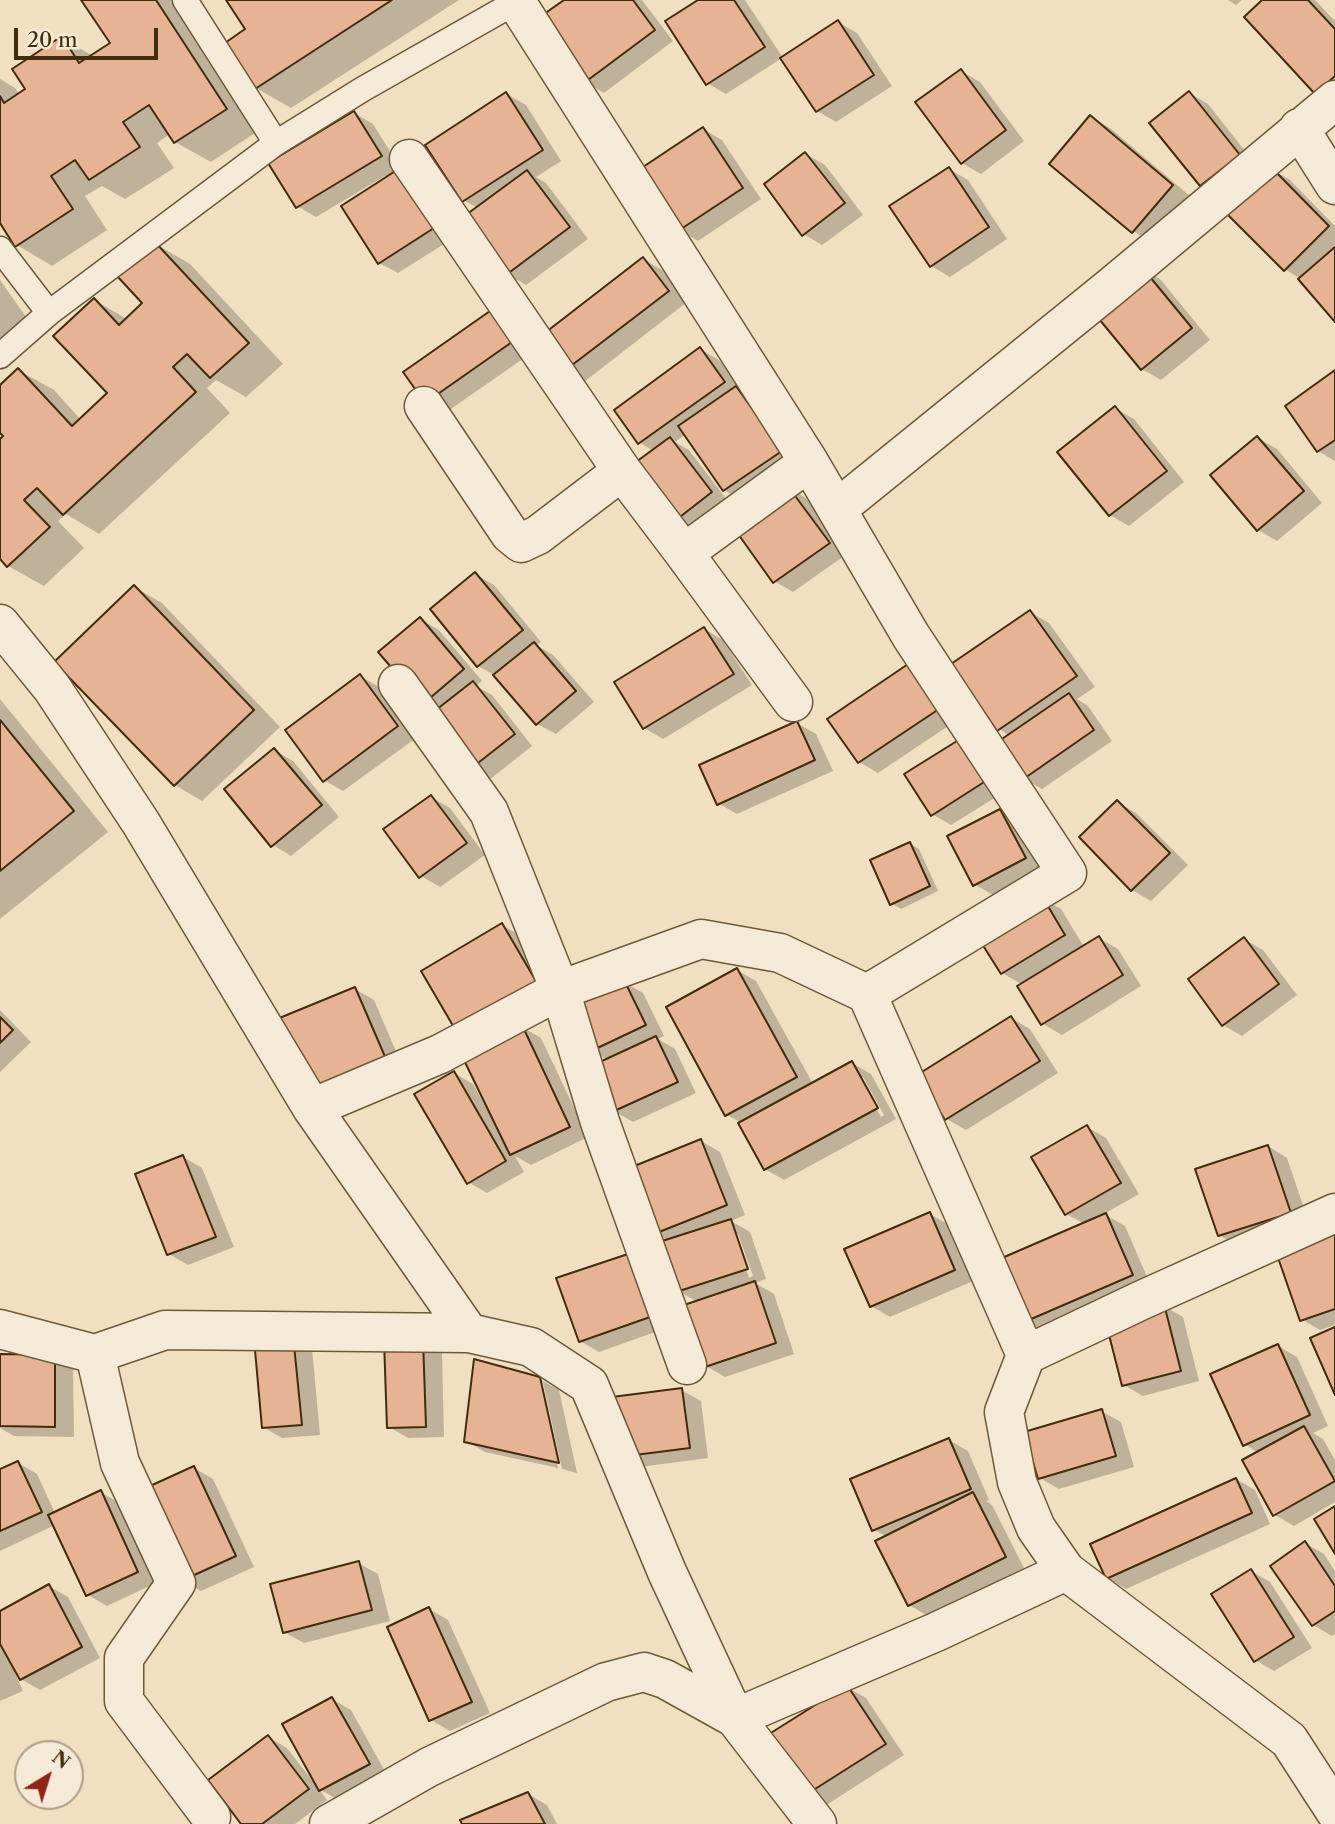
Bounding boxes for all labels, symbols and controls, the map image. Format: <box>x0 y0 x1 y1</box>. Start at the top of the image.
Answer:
scale bar <box>18 14 161 58</box>
text: 20 m <box>27 27 78 52</box>
north arrow <box>14 1740 84 1810</box>
text: N <box>47 1745 75 1774</box>

